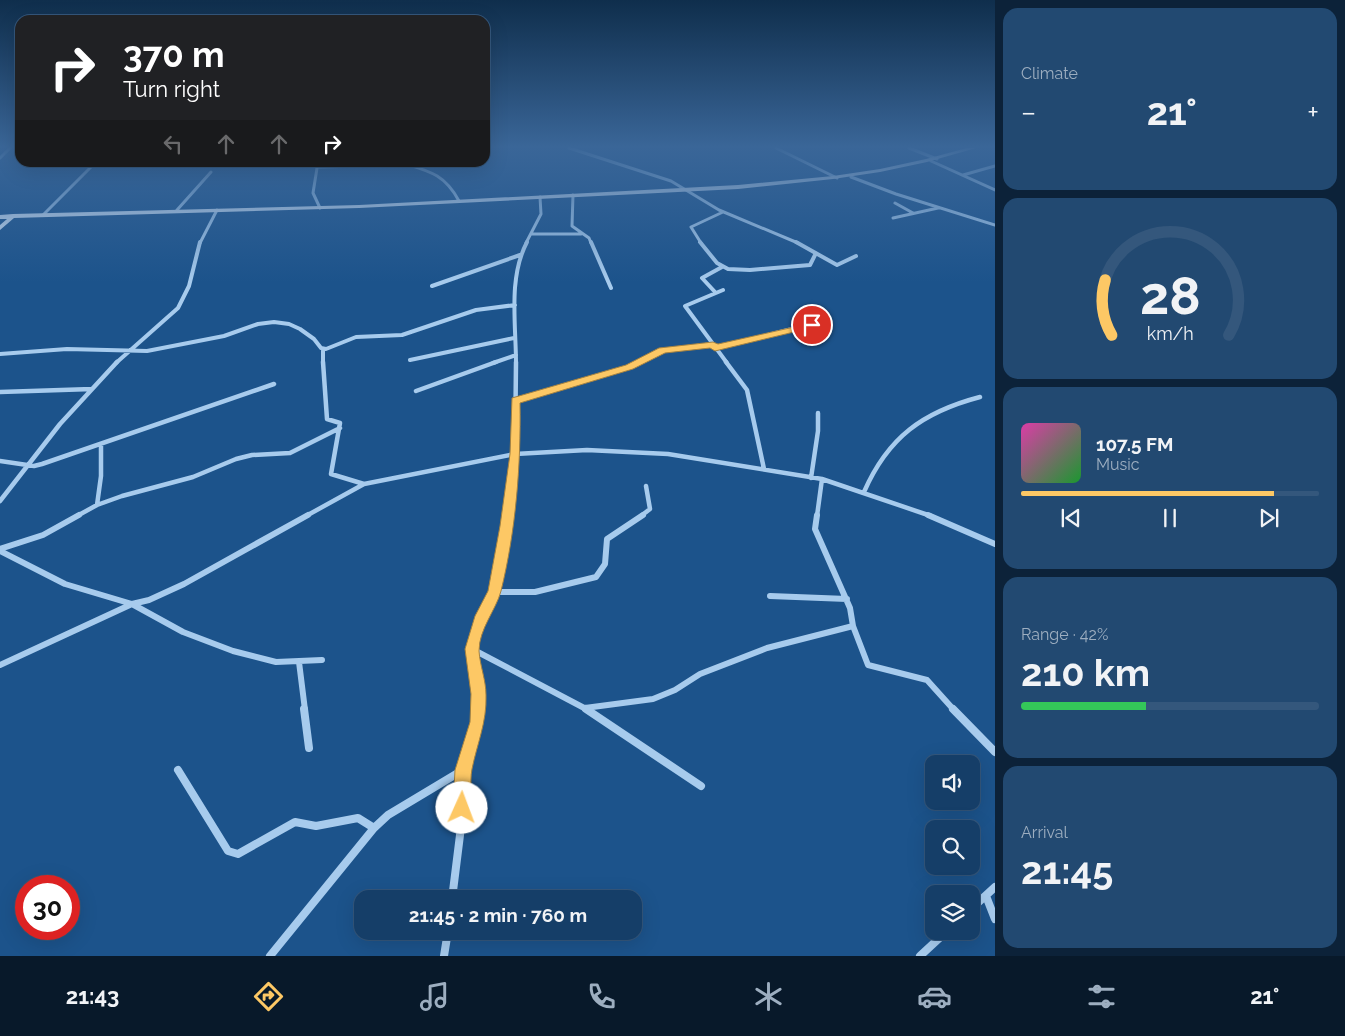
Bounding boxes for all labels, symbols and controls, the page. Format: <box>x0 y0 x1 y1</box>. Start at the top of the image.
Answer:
text: 370 m <box>123 34 225 75</box>
icon: right <box>40 35 105 100</box>
text: Climate <box>1021 64 1078 83</box>
text: Turn right <box>123 76 220 102</box>
text: 21° <box>1147 89 1197 134</box>
text: − <box>1021 96 1036 129</box>
text: + <box>1307 96 1319 129</box>
icon: left <box>159 130 187 158</box>
icon: ahead <box>212 130 240 158</box>
icon: ahead <box>265 130 293 158</box>
icon: right <box>318 130 346 158</box>
text: 28 <box>1140 265 1200 326</box>
pin <box>791 304 833 346</box>
icon: arrive <box>798 311 826 339</box>
text: km/h <box>1146 323 1194 344</box>
text: 107.5 FM <box>1096 433 1173 455</box>
text: Music <box>1096 455 1140 474</box>
icon: previous <box>1057 504 1085 532</box>
icon: pause <box>1156 504 1184 532</box>
icon: next <box>1255 504 1283 532</box>
text: Range · 42% <box>1021 625 1108 644</box>
text: 210 km <box>1021 650 1150 695</box>
map controls <box>925 755 980 940</box>
button: sound <box>925 755 980 810</box>
position arrow <box>435 781 487 833</box>
button: search <box>925 820 980 875</box>
text: Arrival <box>1021 823 1068 842</box>
text: 21:45 <box>1021 848 1113 893</box>
speed limit sign: 30 <box>15 875 80 940</box>
button: layers <box>925 885 980 940</box>
text: 21:45 · 2 min · 760 m <box>409 904 587 926</box>
icon: directions <box>251 979 286 1014</box>
icon: music <box>417 979 452 1014</box>
icon: phone <box>584 979 619 1014</box>
icon: climate <box>751 979 786 1014</box>
icon: car <box>917 979 952 1014</box>
icon: filters <box>1084 979 1119 1014</box>
text: 21:43 <box>66 983 119 1009</box>
text: 21° <box>1250 983 1279 1009</box>

